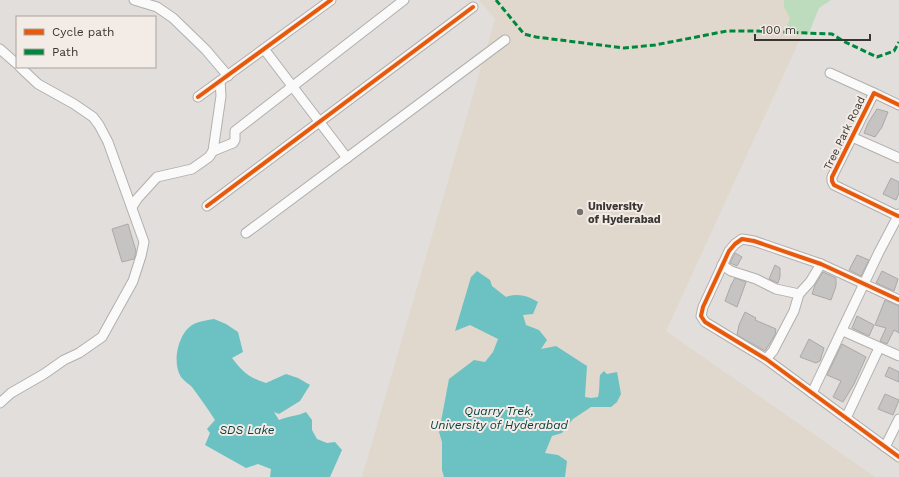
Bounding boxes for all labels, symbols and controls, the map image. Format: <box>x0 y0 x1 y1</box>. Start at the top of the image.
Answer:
legend <box>16 16 156 68</box>
scale bar <box>755 16 870 42</box>
text: 100 m <box>761 23 796 37</box>
text: Cycle path <box>52 25 114 39</box>
text: Path <box>52 45 78 59</box>
street label: Tree Park Road <box>821 94 868 172</box>
place label: University of Hyderabad <box>588 200 661 226</box>
marker: University of Hyderabad <box>575 207 585 217</box>
water label: Quarry Trek, University of Hyderabad <box>430 404 569 432</box>
water label: SDS Lake <box>219 423 275 437</box>

